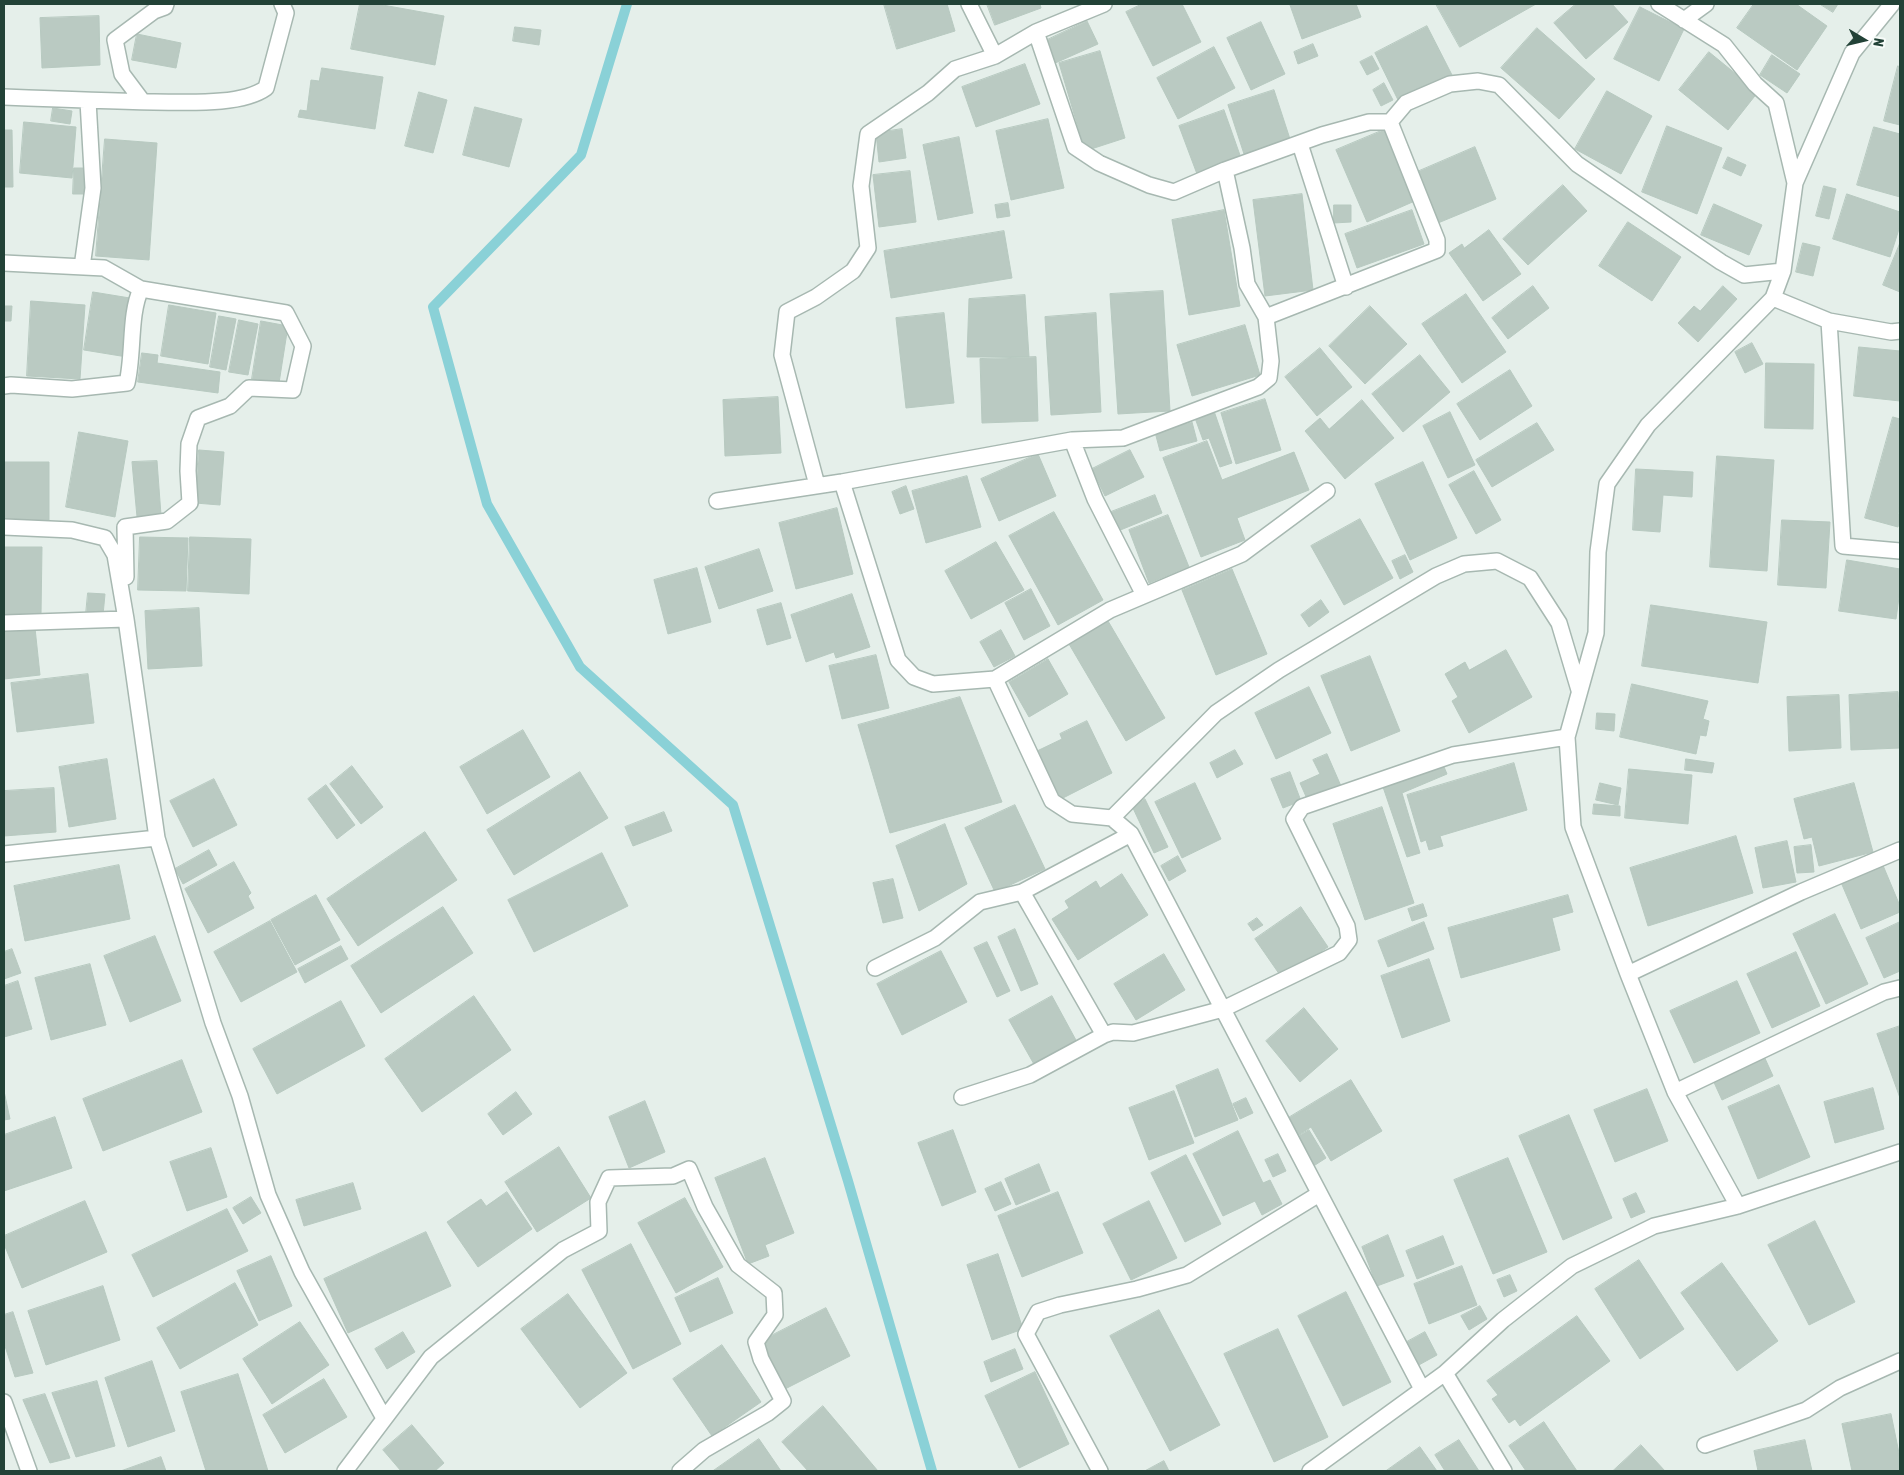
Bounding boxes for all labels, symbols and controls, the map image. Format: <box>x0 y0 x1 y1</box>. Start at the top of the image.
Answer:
north arrow <box>1839 15 1889 65</box>
text: N <box>1870 37 1887 48</box>

